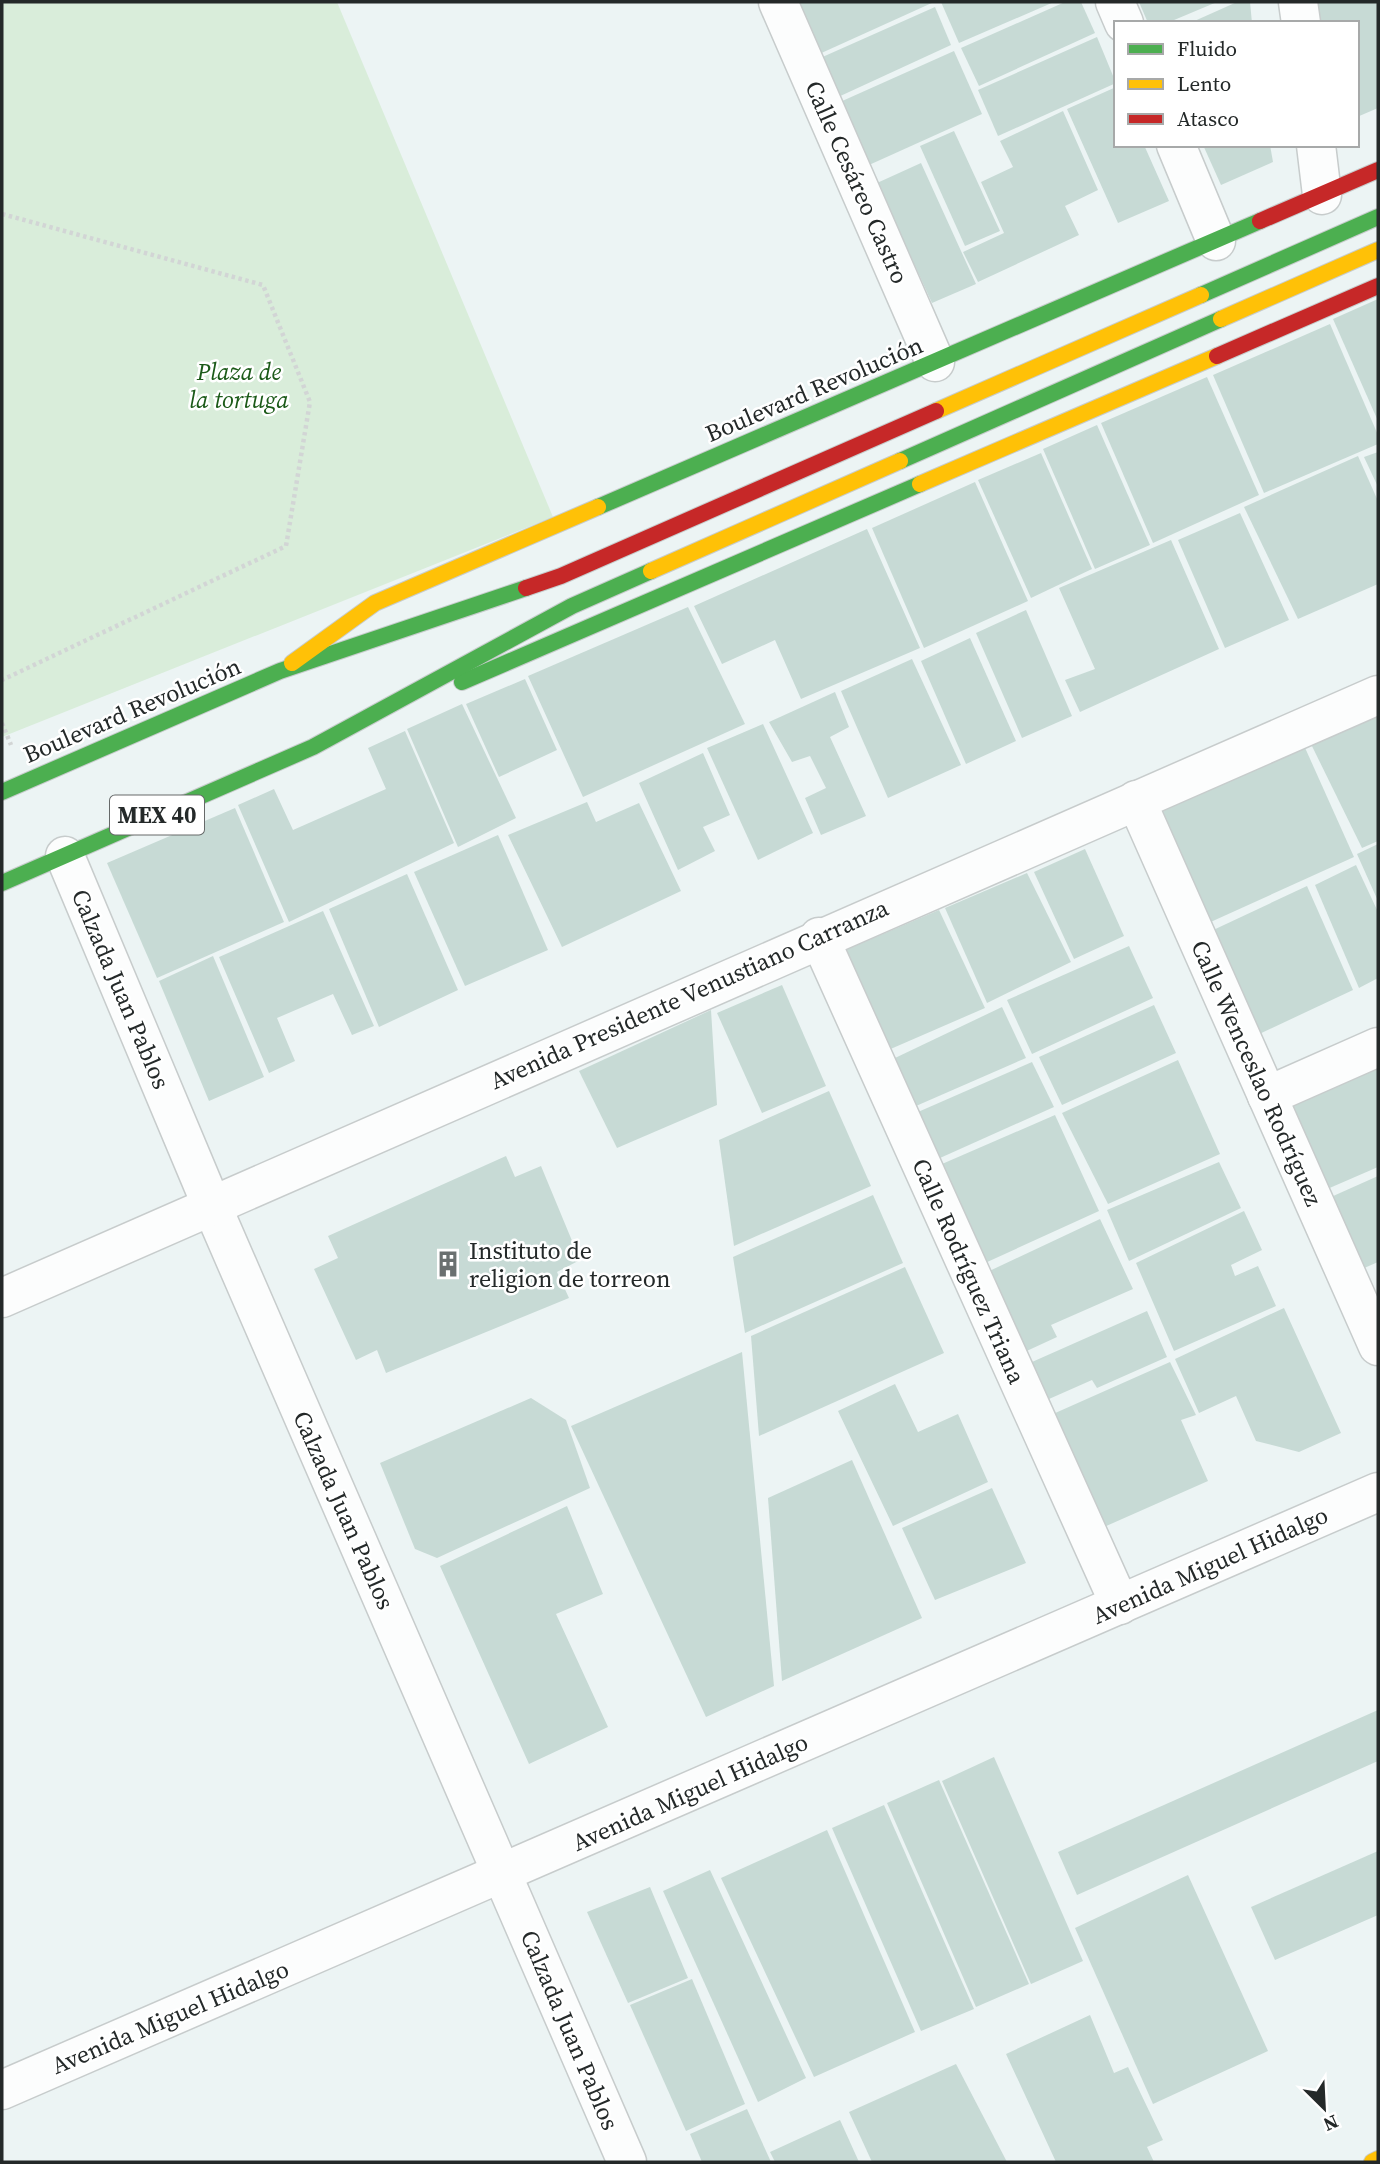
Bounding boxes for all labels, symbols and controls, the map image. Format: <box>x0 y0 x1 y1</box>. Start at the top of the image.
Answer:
legend <box>1114 21 1359 147</box>
text: Fluido <box>1177 34 1237 63</box>
text: Lento <box>1177 69 1231 98</box>
street label: Calle Cesáreo Castro <box>797 75 917 289</box>
text: Atasco <box>1177 104 1239 133</box>
street label: Boulevard Revolución <box>700 328 928 450</box>
park label: Plaza de la tortuga <box>189 355 289 416</box>
street label: Boulevard Revolución <box>18 649 246 771</box>
road number: MEX 40 <box>110 796 204 834</box>
street label: Calzada Juan Pablos <box>64 884 178 1094</box>
street label: Avenida Presidente Venustiano Carranza <box>484 891 894 1097</box>
street label: Calle Wenceslao Rodríguez <box>1183 935 1331 1211</box>
street label: Calle Rodríguez Triana <box>904 1153 1034 1390</box>
place label: Instituto de religion de torreon <box>469 1234 671 1295</box>
building icon: Instituto de religion de torreon <box>433 1249 463 1279</box>
street label: Calzada Juan Pablos <box>285 1406 403 1614</box>
street label: Avenida Miguel Hidalgo <box>1087 1498 1333 1632</box>
street label: Avenida Miguel Hidalgo <box>567 1725 813 1859</box>
street label: Calzada Juan Pablos <box>513 1925 627 2135</box>
street label: Avenida Miguel Hidalgo <box>46 1952 294 2082</box>
north arrow <box>1289 2073 1359 2143</box>
text: N <box>1319 2109 1343 2138</box>

